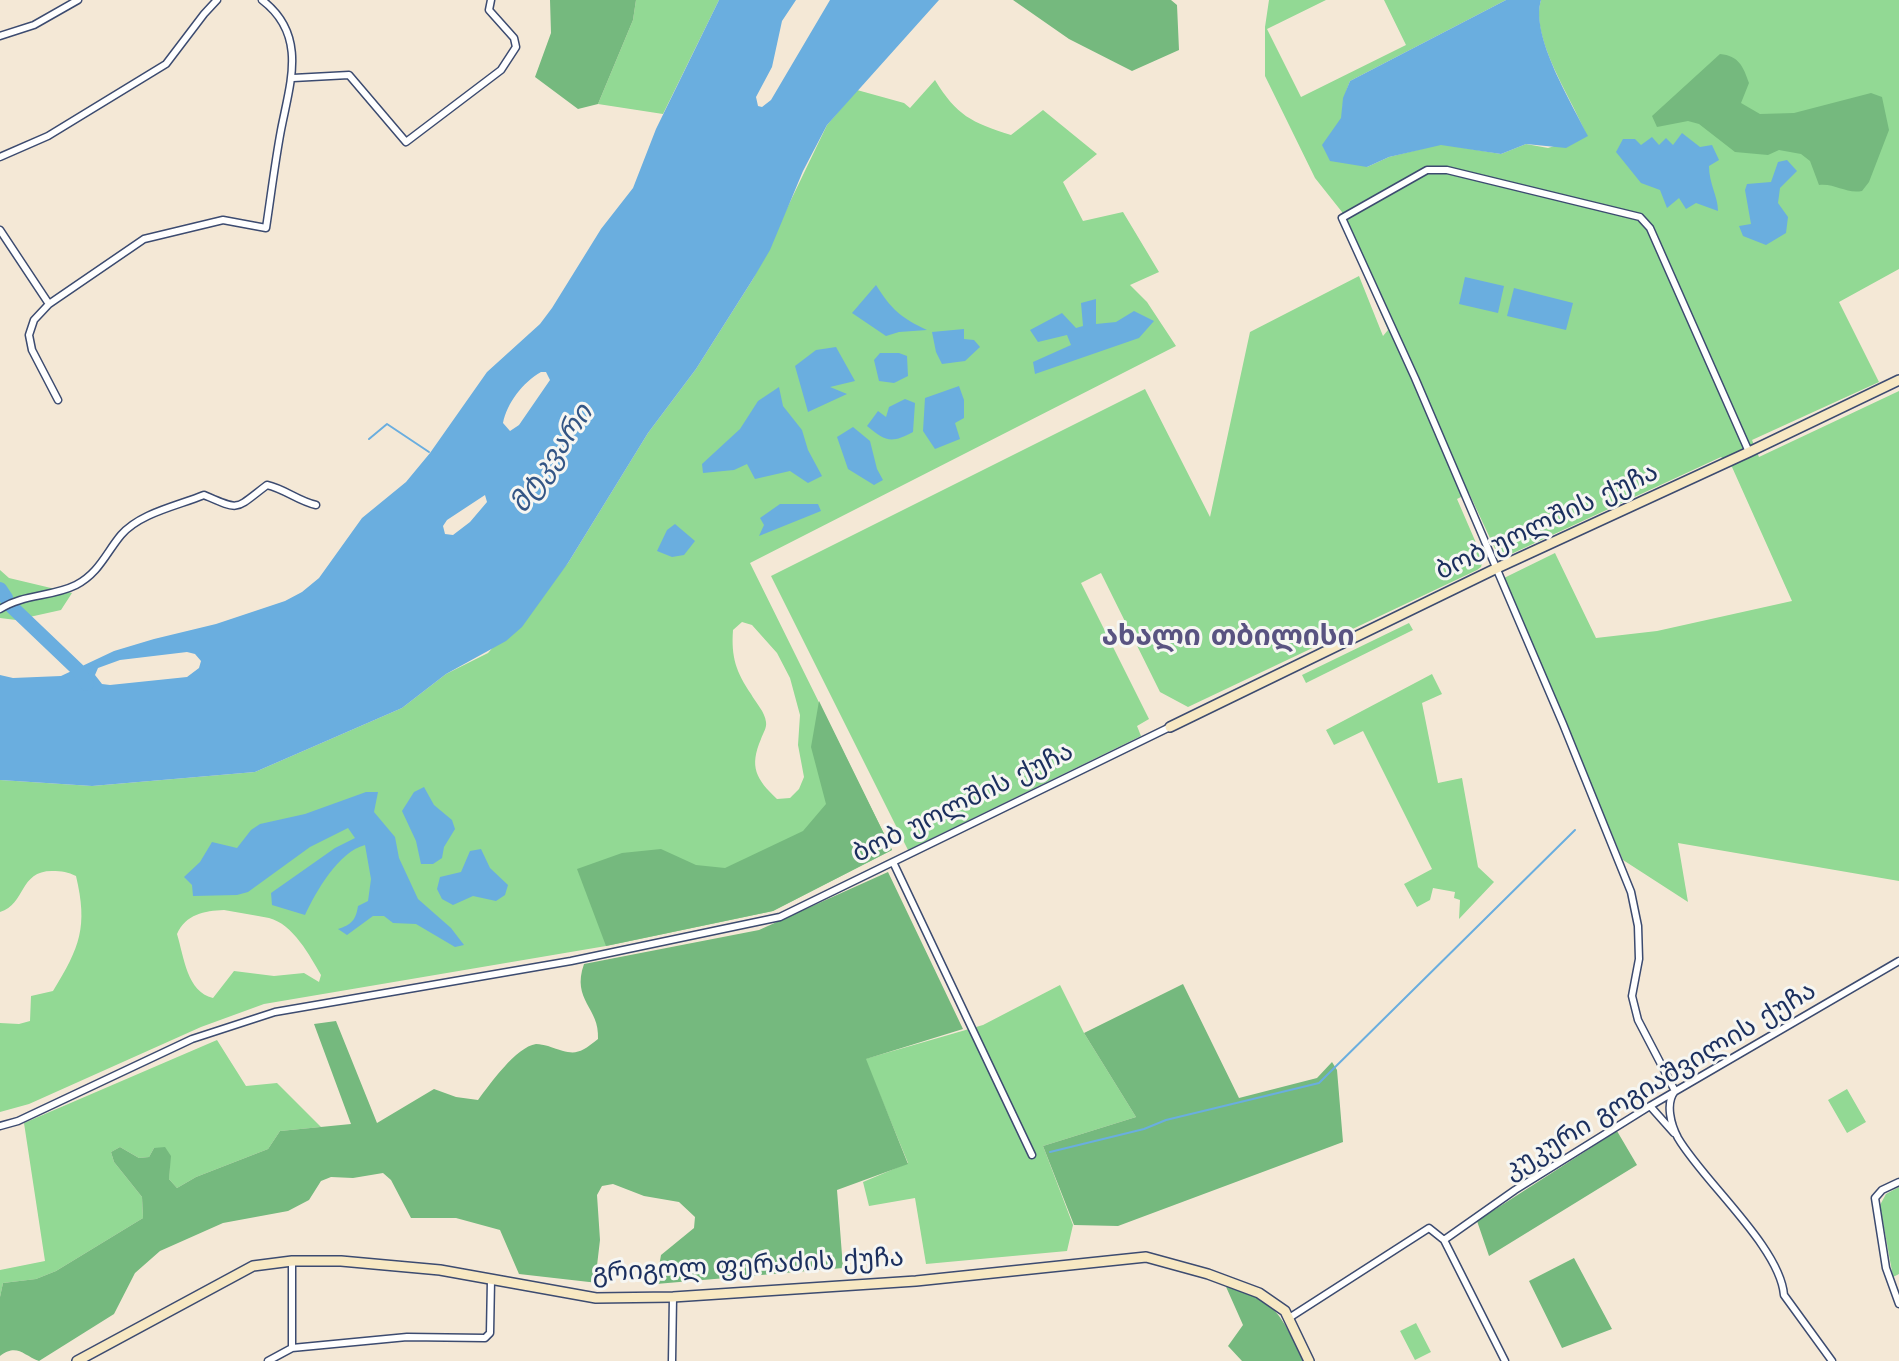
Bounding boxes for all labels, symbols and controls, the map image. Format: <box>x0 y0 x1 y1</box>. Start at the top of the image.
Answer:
water label: მტკვარი <box>504 398 600 520</box>
street label: ბობ უოლშის ქუჩა <box>1431 457 1663 587</box>
district label: ახალი თბილისი <box>1102 620 1354 654</box>
street label: ბობ უოლშის ქუჩა <box>847 736 1079 870</box>
street label: კუკური გოგიაშვილის ქუჩა <box>1498 975 1822 1187</box>
street label: გრიგოლ ფერაძის ქუჩა <box>591 1242 905 1290</box>

